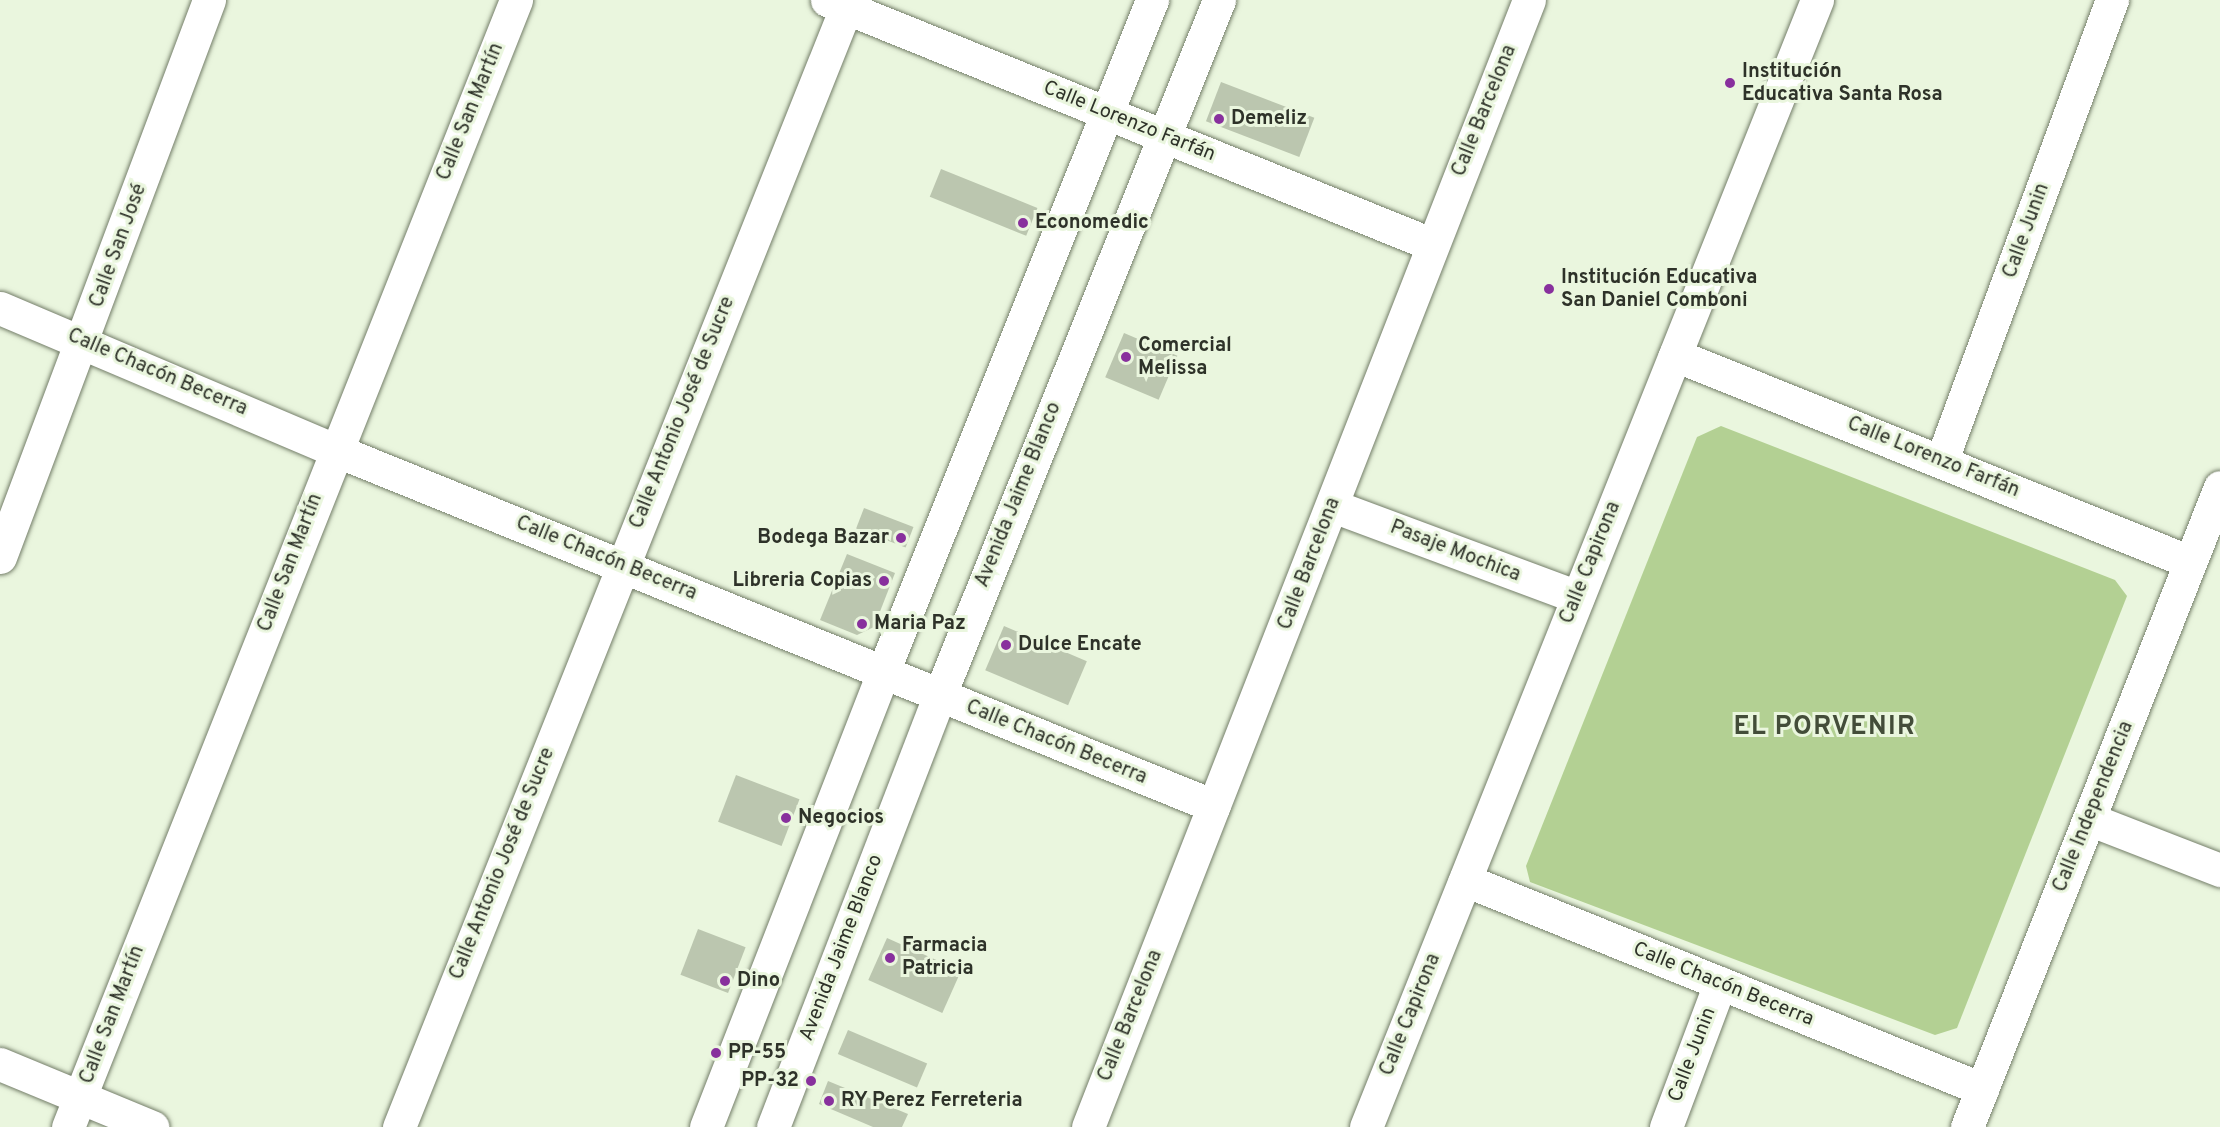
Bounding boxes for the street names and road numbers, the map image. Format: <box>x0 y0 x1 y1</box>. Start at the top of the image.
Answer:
street label: Calle San Martín <box>432 40 510 184</box>
street label: Calle Barcelona <box>1448 42 1522 180</box>
street label: Calle Lorenzo Farfán <box>1039 76 1219 168</box>
street label: Calle Junin <box>1999 180 2055 282</box>
street label: Calle San José <box>86 181 152 311</box>
street label: Calle Antonio José de Sucre <box>625 293 741 533</box>
street label: Calle Chacón Becerra <box>64 324 250 422</box>
street label: Avenida Jaime Blanco <box>971 399 1067 591</box>
street label: Calle Lorenzo Farfán <box>1843 412 2023 504</box>
street label: Calle San Martín <box>254 490 328 636</box>
street label: Calle Barcelona <box>1274 494 1346 634</box>
street label: Calle Capirona <box>1556 498 1626 628</box>
street label: Calle Chacón Becerra <box>512 512 700 606</box>
street label: Pasaje Mochica <box>1386 516 1524 588</box>
street label: Calle Chacón Becerra <box>962 696 1150 790</box>
street label: Calle Independencia <box>2049 718 2139 896</box>
street label: Calle Antonio José de Sucre <box>445 744 561 984</box>
street label: Avenida Jaime Blanco <box>795 851 889 1045</box>
street label: Calle Chacón Becerra <box>1629 938 1817 1032</box>
street label: Calle San Martín <box>76 942 150 1088</box>
street label: Calle Barcelona <box>1094 947 1168 1085</box>
street label: Calle Capirona <box>1376 950 1446 1080</box>
street label: Calle Junin <box>1664 1004 1722 1106</box>

